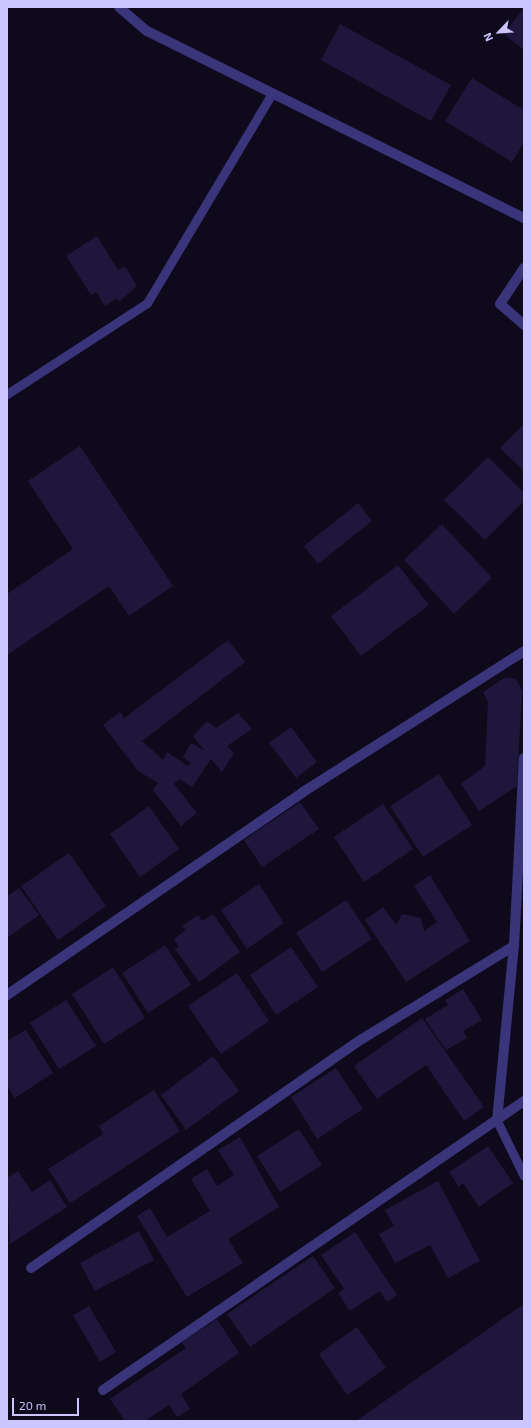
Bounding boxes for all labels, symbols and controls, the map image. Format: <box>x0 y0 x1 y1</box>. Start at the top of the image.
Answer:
north arrow <box>479 12 519 52</box>
text: N <box>480 31 495 44</box>
scale bar <box>14 1390 81 1416</box>
text: 20 m <box>19 1398 46 1412</box>

